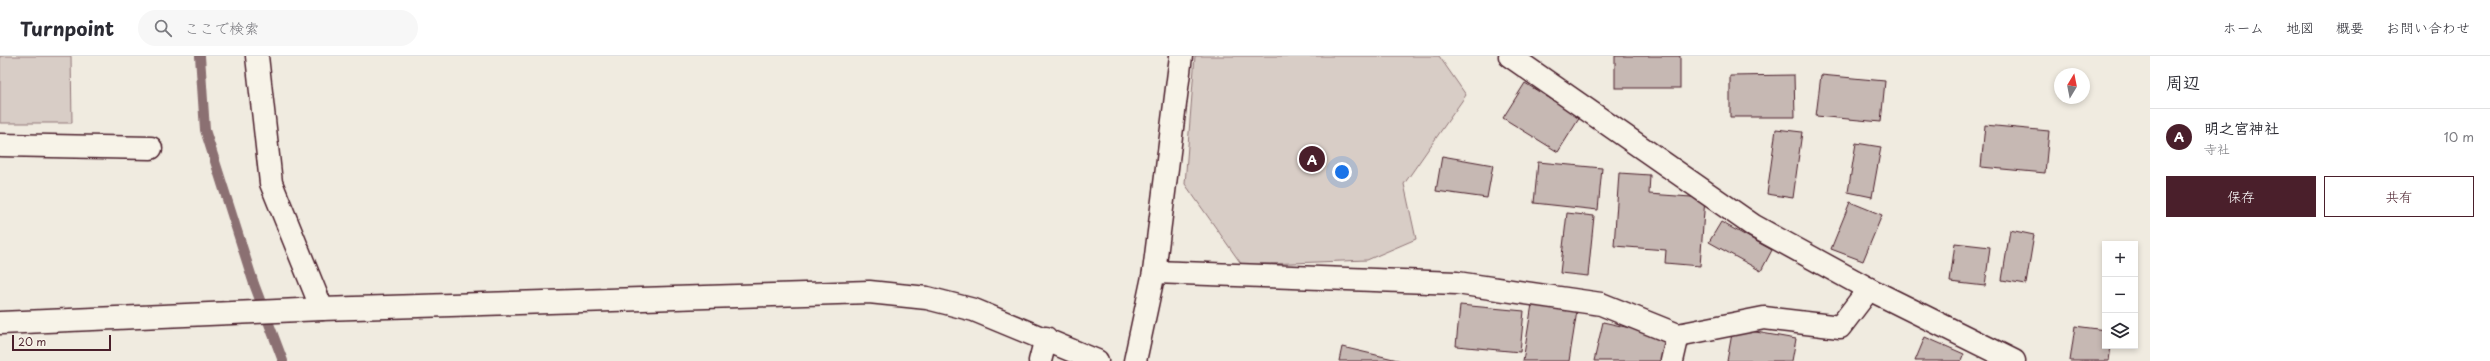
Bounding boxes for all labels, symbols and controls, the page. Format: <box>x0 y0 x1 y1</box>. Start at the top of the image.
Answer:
search box <box>138 10 418 46</box>
text: Turnpoint <box>20 14 114 42</box>
text: ここで検索 <box>184 16 259 39</box>
icon: search <box>152 17 174 39</box>
text: ホーム <box>2223 17 2264 38</box>
text: 地図 <box>2286 17 2314 38</box>
text: 概要 <box>2336 17 2364 38</box>
text: お問い合わせ <box>2386 17 2470 38</box>
north arrow <box>2054 68 2090 104</box>
text: 周辺 <box>2166 69 2200 95</box>
text: 明之宮神社 <box>2204 116 2279 139</box>
text: A <box>2174 127 2184 146</box>
text: 10 m <box>2444 127 2474 146</box>
text: 寺社 <box>2204 139 2230 158</box>
pin: A <box>1299 144 1325 174</box>
your location <box>1332 162 1352 182</box>
button: 保存 <box>2166 176 2316 217</box>
button: 共有 <box>2324 176 2474 217</box>
map controls <box>2102 241 2138 349</box>
button: + <box>2102 241 2138 277</box>
button: − <box>2102 277 2138 313</box>
button: layers <box>2102 313 2138 349</box>
scale bar <box>12 333 111 352</box>
text: 20 m <box>18 333 46 350</box>

